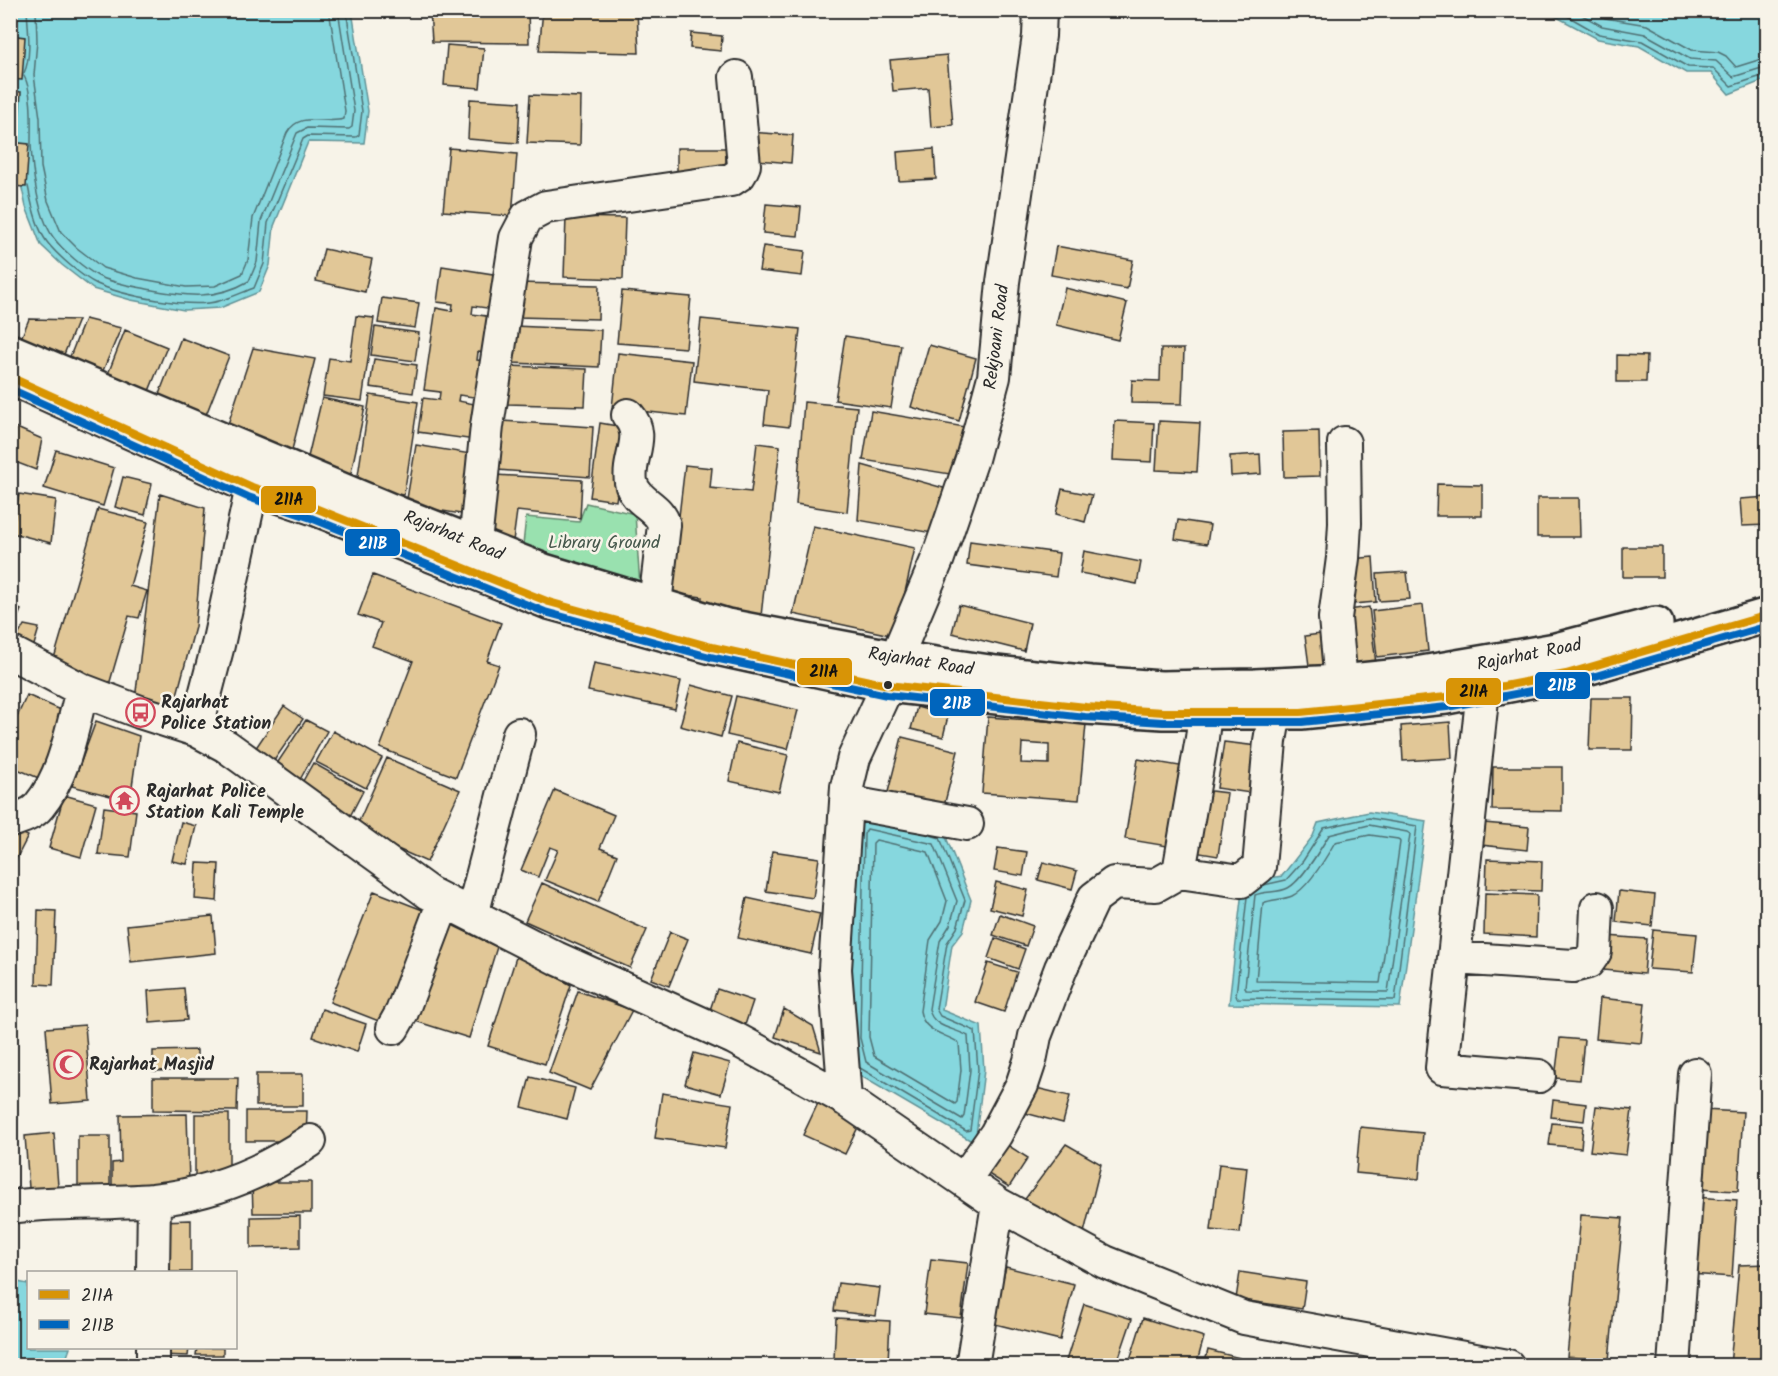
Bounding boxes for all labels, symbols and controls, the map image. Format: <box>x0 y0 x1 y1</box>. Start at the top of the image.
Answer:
street label: Rekjoani Road <box>977 282 1018 391</box>
line badge: 211A <box>260 485 317 514</box>
text: 211A <box>274 488 304 513</box>
street label: Rajarhat Road <box>399 503 509 570</box>
line badge: 211B <box>344 528 401 557</box>
park label: Library Ground <box>548 529 661 558</box>
text: 211B <box>359 532 387 557</box>
street label: Rajarhat Road <box>1474 631 1585 680</box>
street label: Rajarhat Road <box>866 640 977 685</box>
line badge: 211A <box>796 657 853 686</box>
text: 211A <box>809 660 839 685</box>
line badge: 211B <box>1534 671 1591 700</box>
text: 211B <box>1548 674 1576 699</box>
line badge: 211A <box>1445 677 1502 706</box>
unlabelled marker <box>882 679 894 691</box>
text: 211A <box>1459 680 1489 705</box>
line badge: 211B <box>929 688 986 717</box>
place label: Rajarhat Police Station <box>161 689 271 739</box>
text: 211B <box>943 692 971 717</box>
bus stop icon: Rajarhat Police Station <box>124 696 156 728</box>
place label: Rajarhat Police Station Kali Temple <box>146 778 304 828</box>
temple icon: Rajarhat Police Station Kali Temple <box>109 785 141 817</box>
mosque icon: Rajarhat Masjid <box>52 1048 84 1080</box>
place label: Rajarhat Masjid <box>89 1051 214 1080</box>
legend <box>27 1271 237 1349</box>
text: 211A <box>81 1282 114 1311</box>
text: 211B <box>81 1312 114 1341</box>

